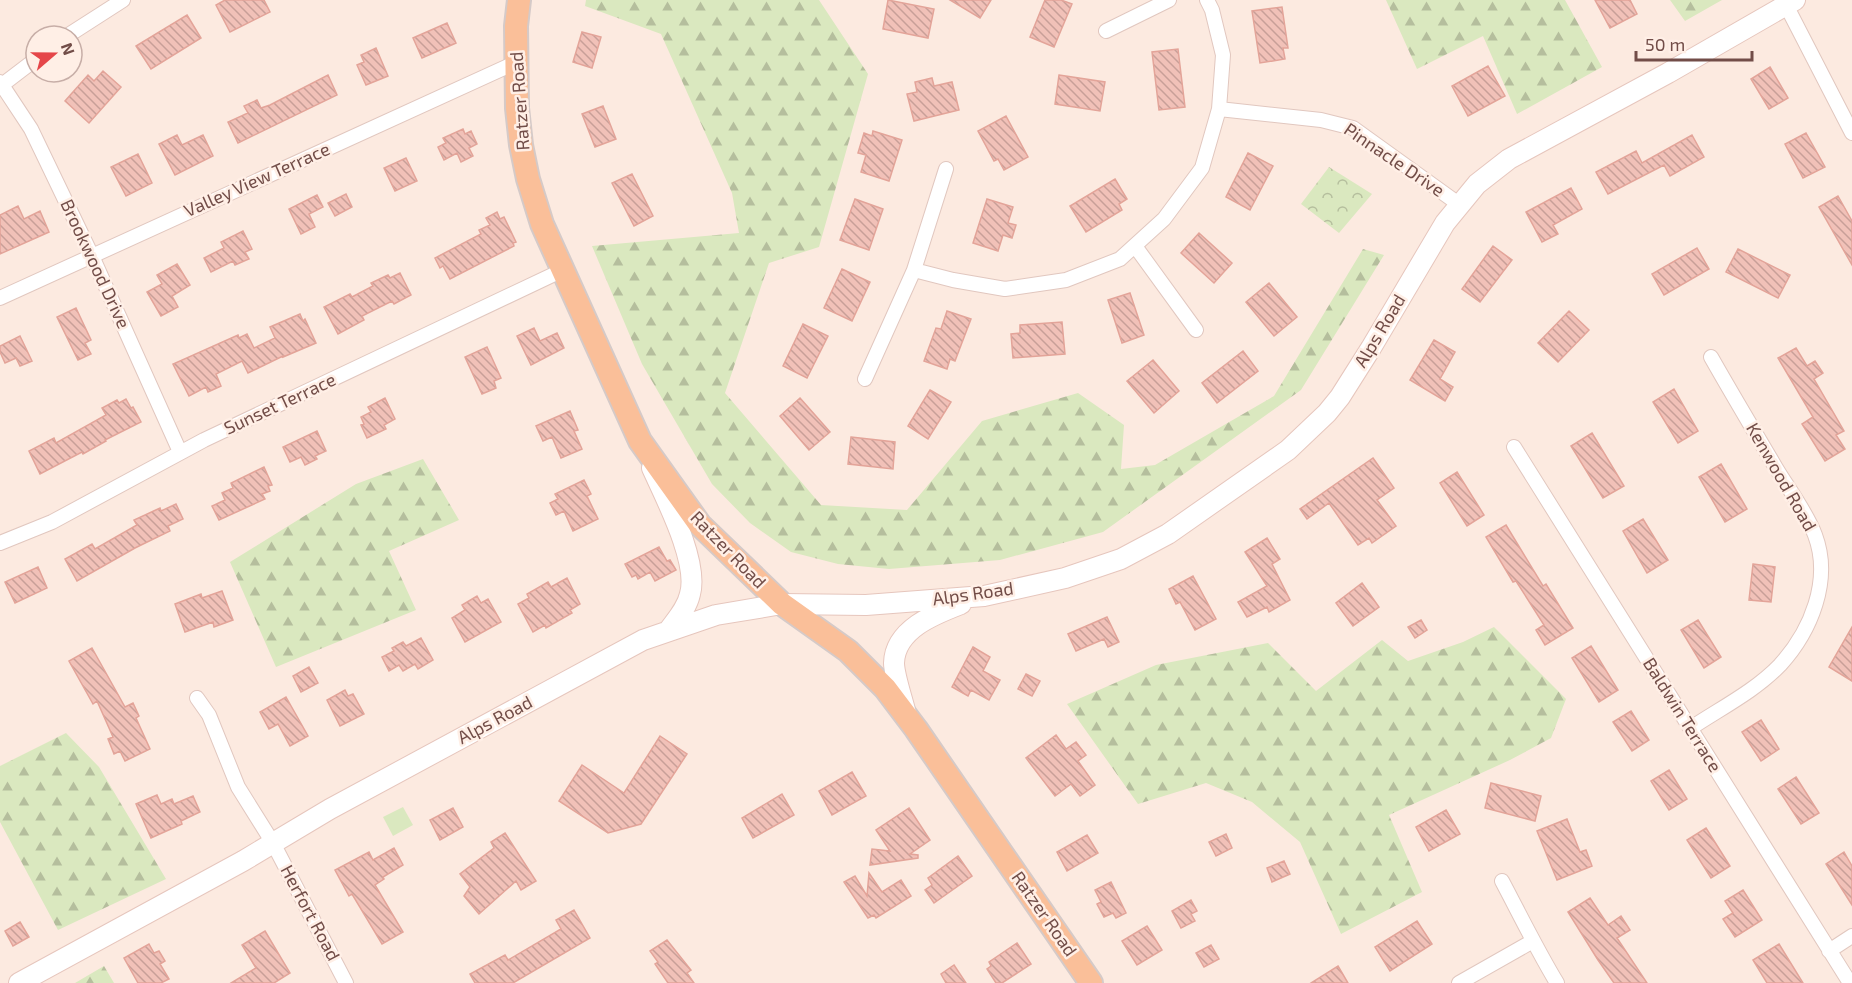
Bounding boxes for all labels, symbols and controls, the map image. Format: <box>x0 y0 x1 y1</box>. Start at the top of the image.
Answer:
north arrow <box>24 24 84 84</box>
scale bar <box>1636 24 1752 62</box>
text: 50 m <box>1645 33 1685 55</box>
text: N <box>58 40 79 57</box>
street label: Ratzer Road <box>505 51 533 151</box>
street label: Pinnacle Drive <box>1340 117 1449 201</box>
street label: Valley View Terrace <box>180 137 333 221</box>
street label: Brookwood Drive <box>56 195 135 332</box>
street label: Alps Road <box>1349 290 1410 371</box>
street label: Sunset Terrace <box>220 368 339 439</box>
street label: Kenwood Road <box>1742 418 1822 535</box>
street label: Ratzer Road <box>686 506 771 593</box>
street label: Alps Road <box>931 576 1015 610</box>
street label: Baldwin Terrace <box>1639 653 1727 776</box>
street label: Alps Road <box>453 690 536 748</box>
street label: Herfort Road <box>276 861 345 964</box>
street label: Ratzer Road <box>1007 867 1082 960</box>

